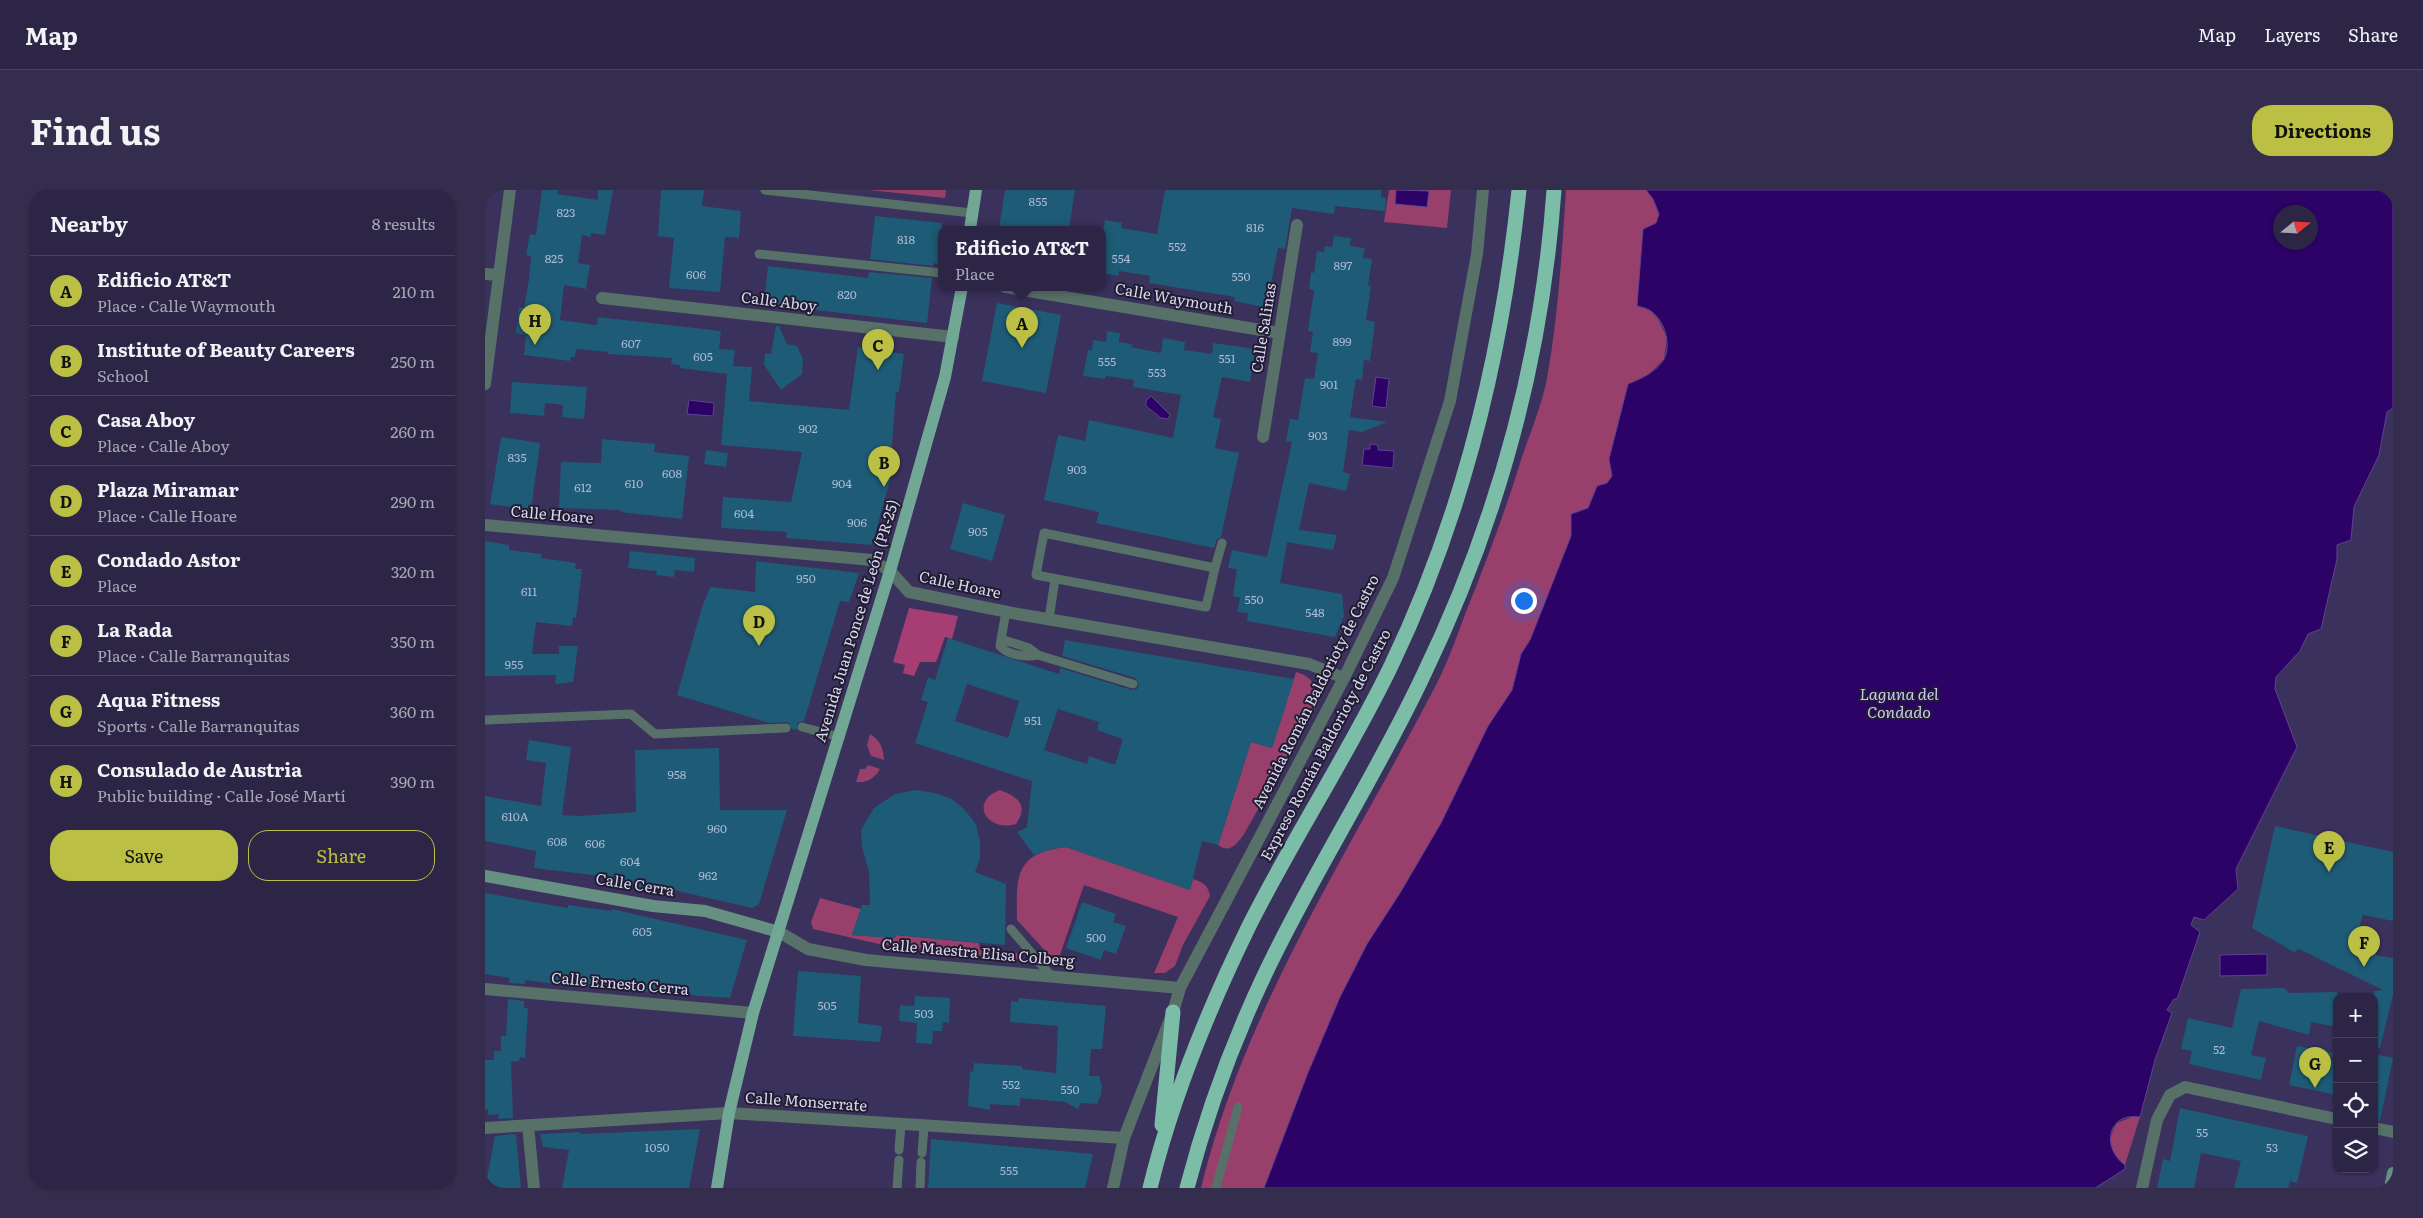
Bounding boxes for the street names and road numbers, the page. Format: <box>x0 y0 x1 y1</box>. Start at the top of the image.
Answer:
street label: Calle Waymouth <box>1113 276 1235 319</box>
street label: Calle Salinas <box>1244 281 1281 374</box>
street label: Calle Aboy <box>740 284 819 317</box>
street label: Avenida Juan Ponce de León (PR-25) <box>808 496 904 745</box>
street label: Calle Hoare <box>510 498 595 529</box>
street label: Calle Hoare <box>917 564 1004 603</box>
street label: Avenida Román Baldorioty de Castro <box>1245 570 1384 813</box>
street label: Expreso Román Baldorioty de Castro <box>1254 624 1396 864</box>
street label: Calle Cerra <box>594 866 677 901</box>
street label: Calle Maestra Elisa Colberg <box>881 932 1076 971</box>
street label: Calle Ernesto Cerra <box>550 965 691 1000</box>
street label: Calle Monserrate <box>744 1085 868 1116</box>

